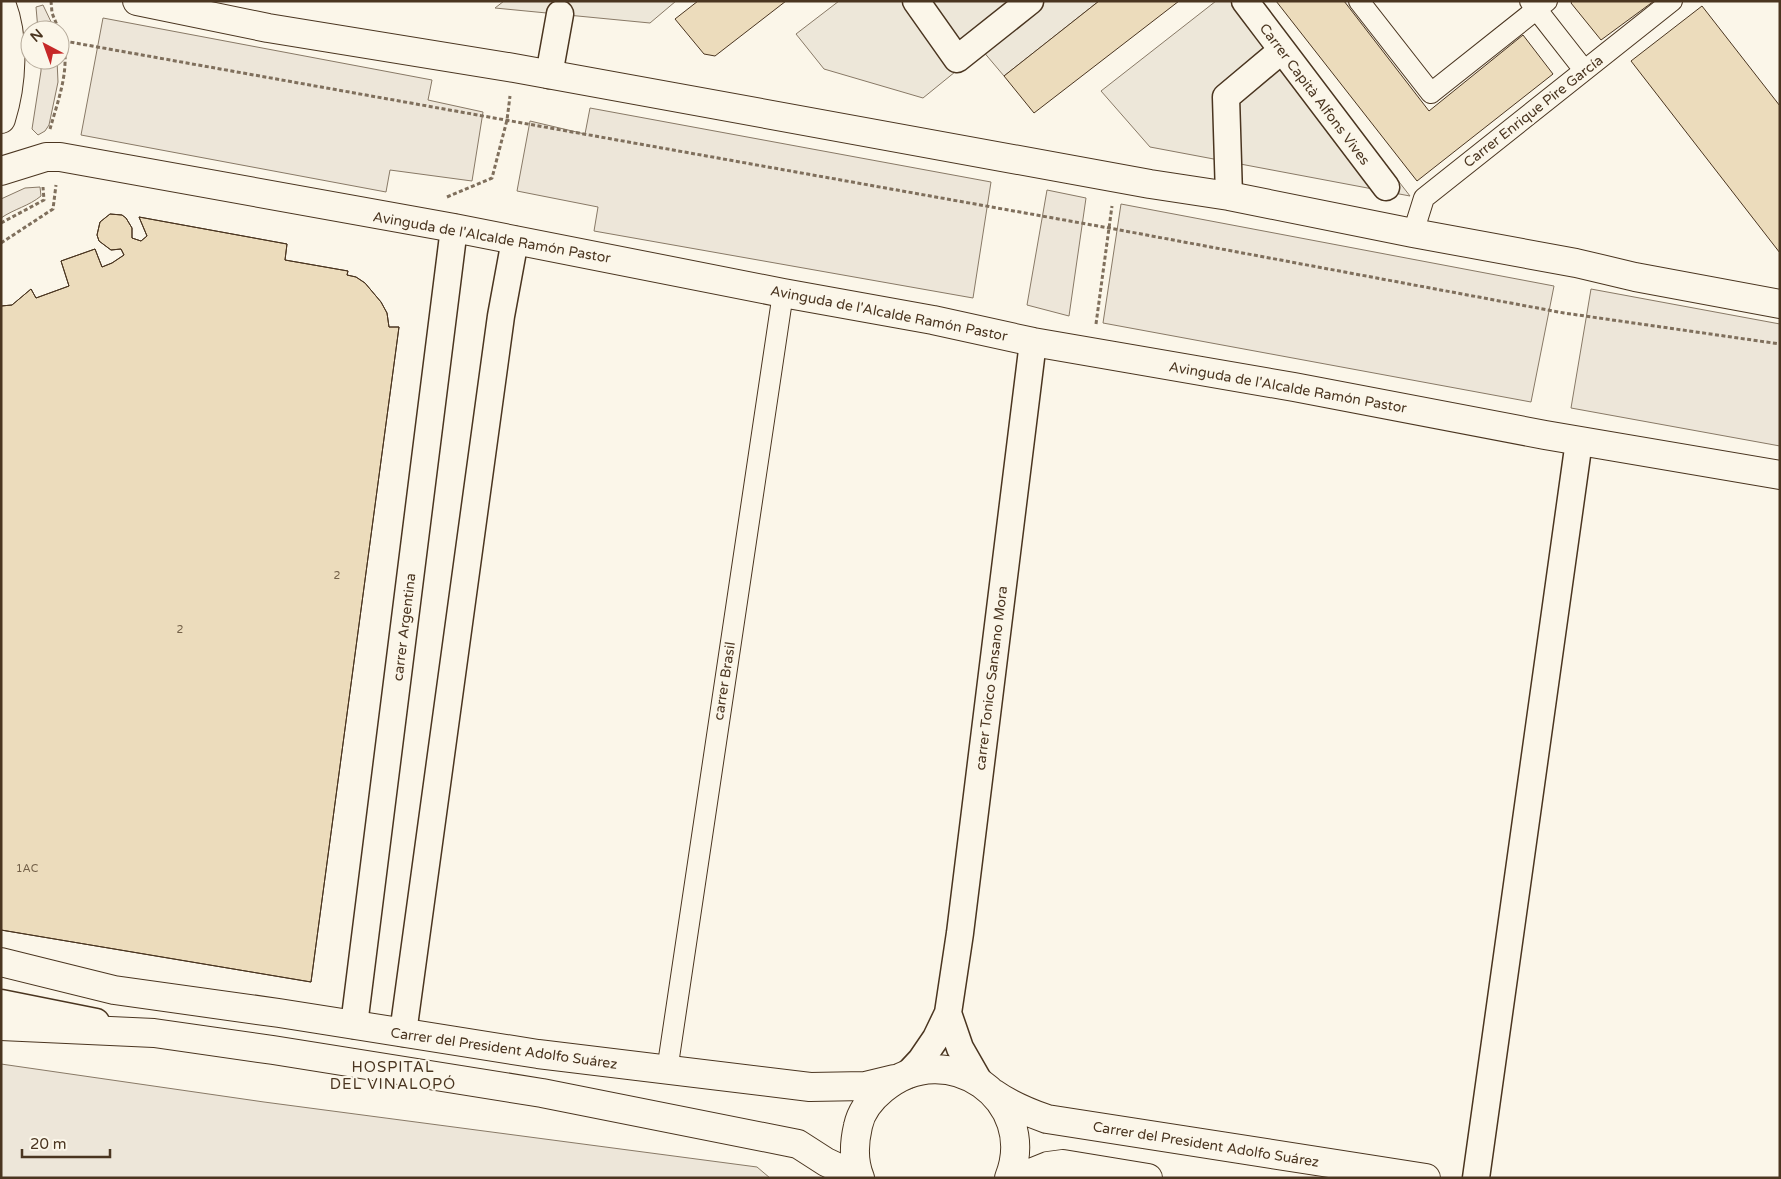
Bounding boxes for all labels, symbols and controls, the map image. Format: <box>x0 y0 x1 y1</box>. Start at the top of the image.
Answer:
north arrow <box>20 20 70 70</box>
street label: Carrer Capità Alfons Vives <box>1256 20 1374 169</box>
text: N <box>27 25 47 46</box>
street label: Carrer Enrique Pire García <box>1460 52 1606 171</box>
street label: Avinguda de l'Alcalde Ramón Pastor <box>372 208 613 267</box>
street label: Avinguda de l'Alcalde Ramón Pastor <box>769 282 1010 345</box>
street label: Avinguda de l'Alcalde Ramón Pastor <box>1168 358 1409 417</box>
house number: 2 <box>334 569 341 582</box>
street label: carrer Argentina <box>389 572 420 682</box>
street label: carrer Tonico Sansano Mora <box>972 585 1011 771</box>
house number: 2 <box>177 623 184 636</box>
street label: carrer Brasil <box>710 641 739 722</box>
house number: 1AC <box>16 862 39 875</box>
street label: Carrer del President Adolfo Suárez <box>389 1024 618 1073</box>
district label: HOSPITAL DEL VINALOPÓ <box>330 1058 456 1093</box>
street label: Carrer del President Adolfo Suárez <box>1092 1118 1320 1171</box>
scale bar <box>22 1126 110 1158</box>
text: 20 m <box>30 1135 67 1153</box>

